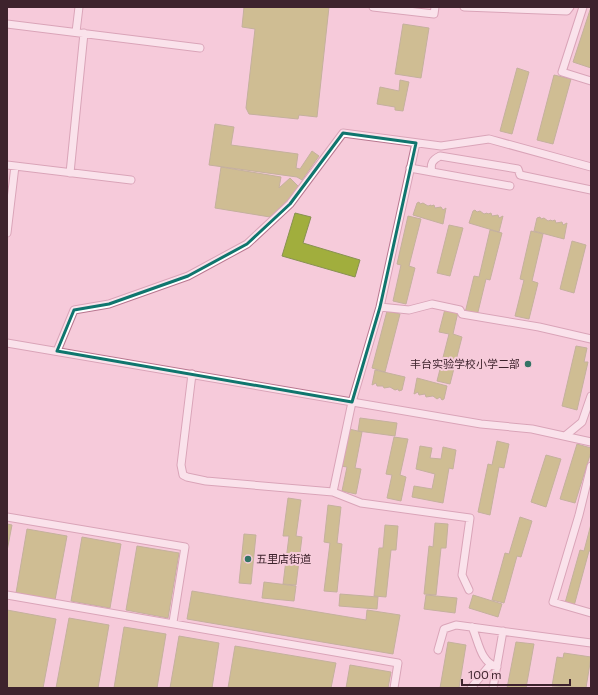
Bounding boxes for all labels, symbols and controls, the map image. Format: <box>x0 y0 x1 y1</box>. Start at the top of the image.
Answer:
place label: 丰台实验学校小学二部 <box>410 357 520 370</box>
marker: 丰台实验学校小学二部 <box>523 359 533 369</box>
place label: 五里店街道 <box>256 552 311 565</box>
marker: 五里店街道 <box>243 554 253 564</box>
scale bar <box>462 661 570 687</box>
text: 100 m <box>468 667 502 681</box>

